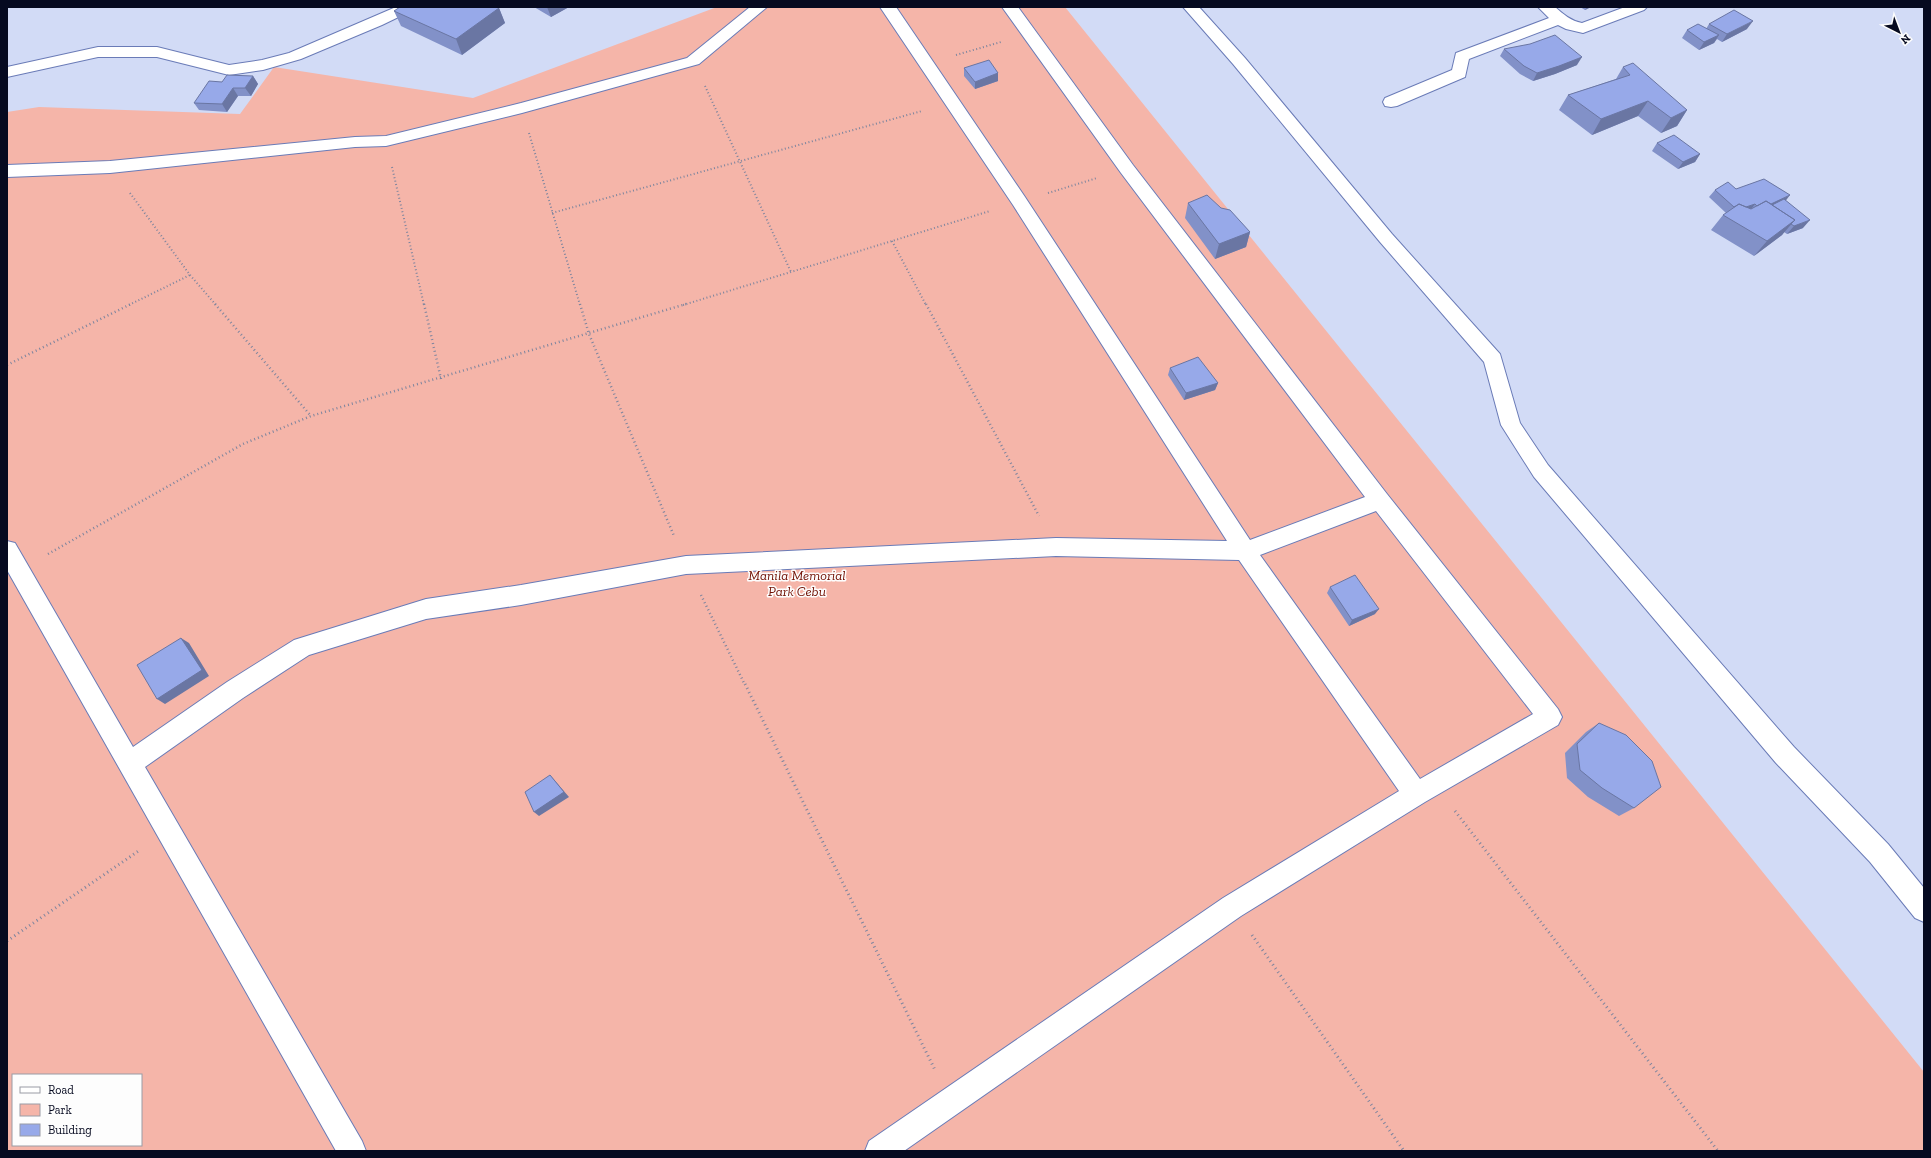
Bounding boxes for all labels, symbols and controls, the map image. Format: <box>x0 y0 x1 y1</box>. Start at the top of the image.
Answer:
north arrow <box>1879 12 1919 52</box>
text: N <box>1897 31 1913 47</box>
park label: Manila Memorial Park Cebu <box>748 567 846 600</box>
legend <box>12 1074 142 1146</box>
text: Road <box>48 1083 74 1097</box>
text: Park <box>48 1103 73 1117</box>
text: Building <box>48 1123 92 1137</box>

